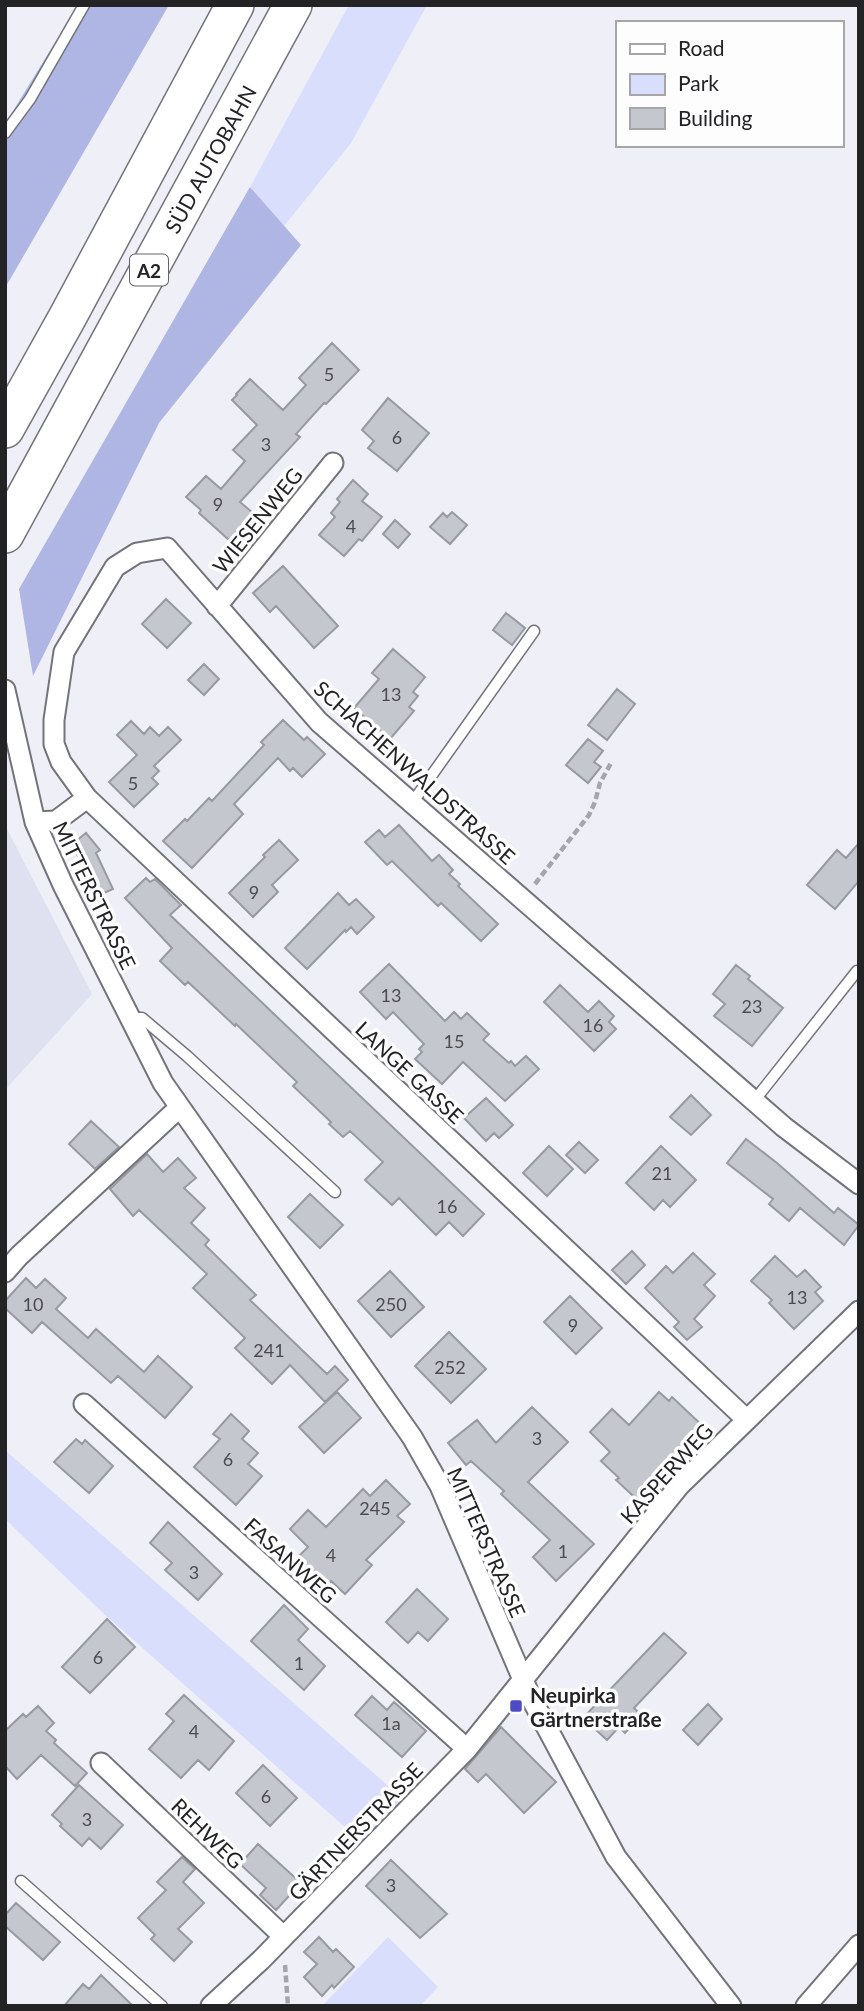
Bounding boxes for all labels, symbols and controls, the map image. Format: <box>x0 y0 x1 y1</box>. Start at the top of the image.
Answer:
legend <box>616 21 843 147</box>
text: Road <box>678 35 725 60</box>
text: Park <box>678 70 719 95</box>
street label: SÜD AUTOBAHN <box>159 81 261 237</box>
text: Building <box>678 105 753 130</box>
road number: A2 <box>130 254 168 286</box>
house number: 5 <box>324 363 334 385</box>
house number: 6 <box>392 426 402 448</box>
house number: 3 <box>261 433 271 455</box>
street label: WIESENWEG <box>207 462 307 578</box>
house number: 9 <box>213 493 223 515</box>
house number: 4 <box>346 515 356 537</box>
street label: SCHACHENWALDSTRASSE <box>310 675 520 869</box>
house number: 13 <box>381 683 401 705</box>
house number: 5 <box>128 772 138 794</box>
street label: MITTERSTRASSE <box>48 817 142 973</box>
house number: 9 <box>249 881 259 903</box>
house number: 13 <box>381 984 401 1006</box>
house number: 23 <box>742 995 762 1017</box>
house number: 16 <box>583 1014 603 1036</box>
street label: LANGE GASSE <box>351 1016 469 1128</box>
house number: 15 <box>444 1030 464 1052</box>
house number: 21 <box>652 1162 672 1184</box>
house number: 16 <box>437 1195 457 1217</box>
house number: 13 <box>787 1286 807 1308</box>
house number: 10 <box>23 1293 43 1315</box>
house number: 250 <box>375 1293 407 1315</box>
house number: 9 <box>568 1314 578 1336</box>
house number: 241 <box>253 1339 285 1361</box>
house number: 252 <box>434 1356 466 1378</box>
street label: KASPERWEG <box>615 1418 717 1528</box>
house number: 3 <box>532 1427 542 1449</box>
house number: 6 <box>223 1448 233 1470</box>
street label: MITTERSTRASSE <box>443 1463 531 1621</box>
house number: 245 <box>359 1497 391 1519</box>
street label: FASANWEG <box>240 1512 342 1608</box>
house number: 1 <box>558 1540 568 1562</box>
house number: 4 <box>326 1544 336 1566</box>
house number: 3 <box>189 1561 199 1583</box>
house number: 6 <box>93 1646 103 1668</box>
house number: 1 <box>294 1652 304 1674</box>
place label: Neupirka Gärtnerstraße <box>530 1682 662 1731</box>
marker: Neupirka Gärtnerstraße <box>508 1698 524 1714</box>
house number: 1a <box>381 1712 401 1734</box>
house number: 4 <box>189 1720 199 1742</box>
street label: GÄRTNERSTRASSE <box>283 1757 427 1905</box>
house number: 6 <box>261 1785 271 1807</box>
street label: REHWEG <box>167 1793 249 1873</box>
house number: 3 <box>82 1808 92 1830</box>
house number: 3 <box>386 1874 396 1896</box>

